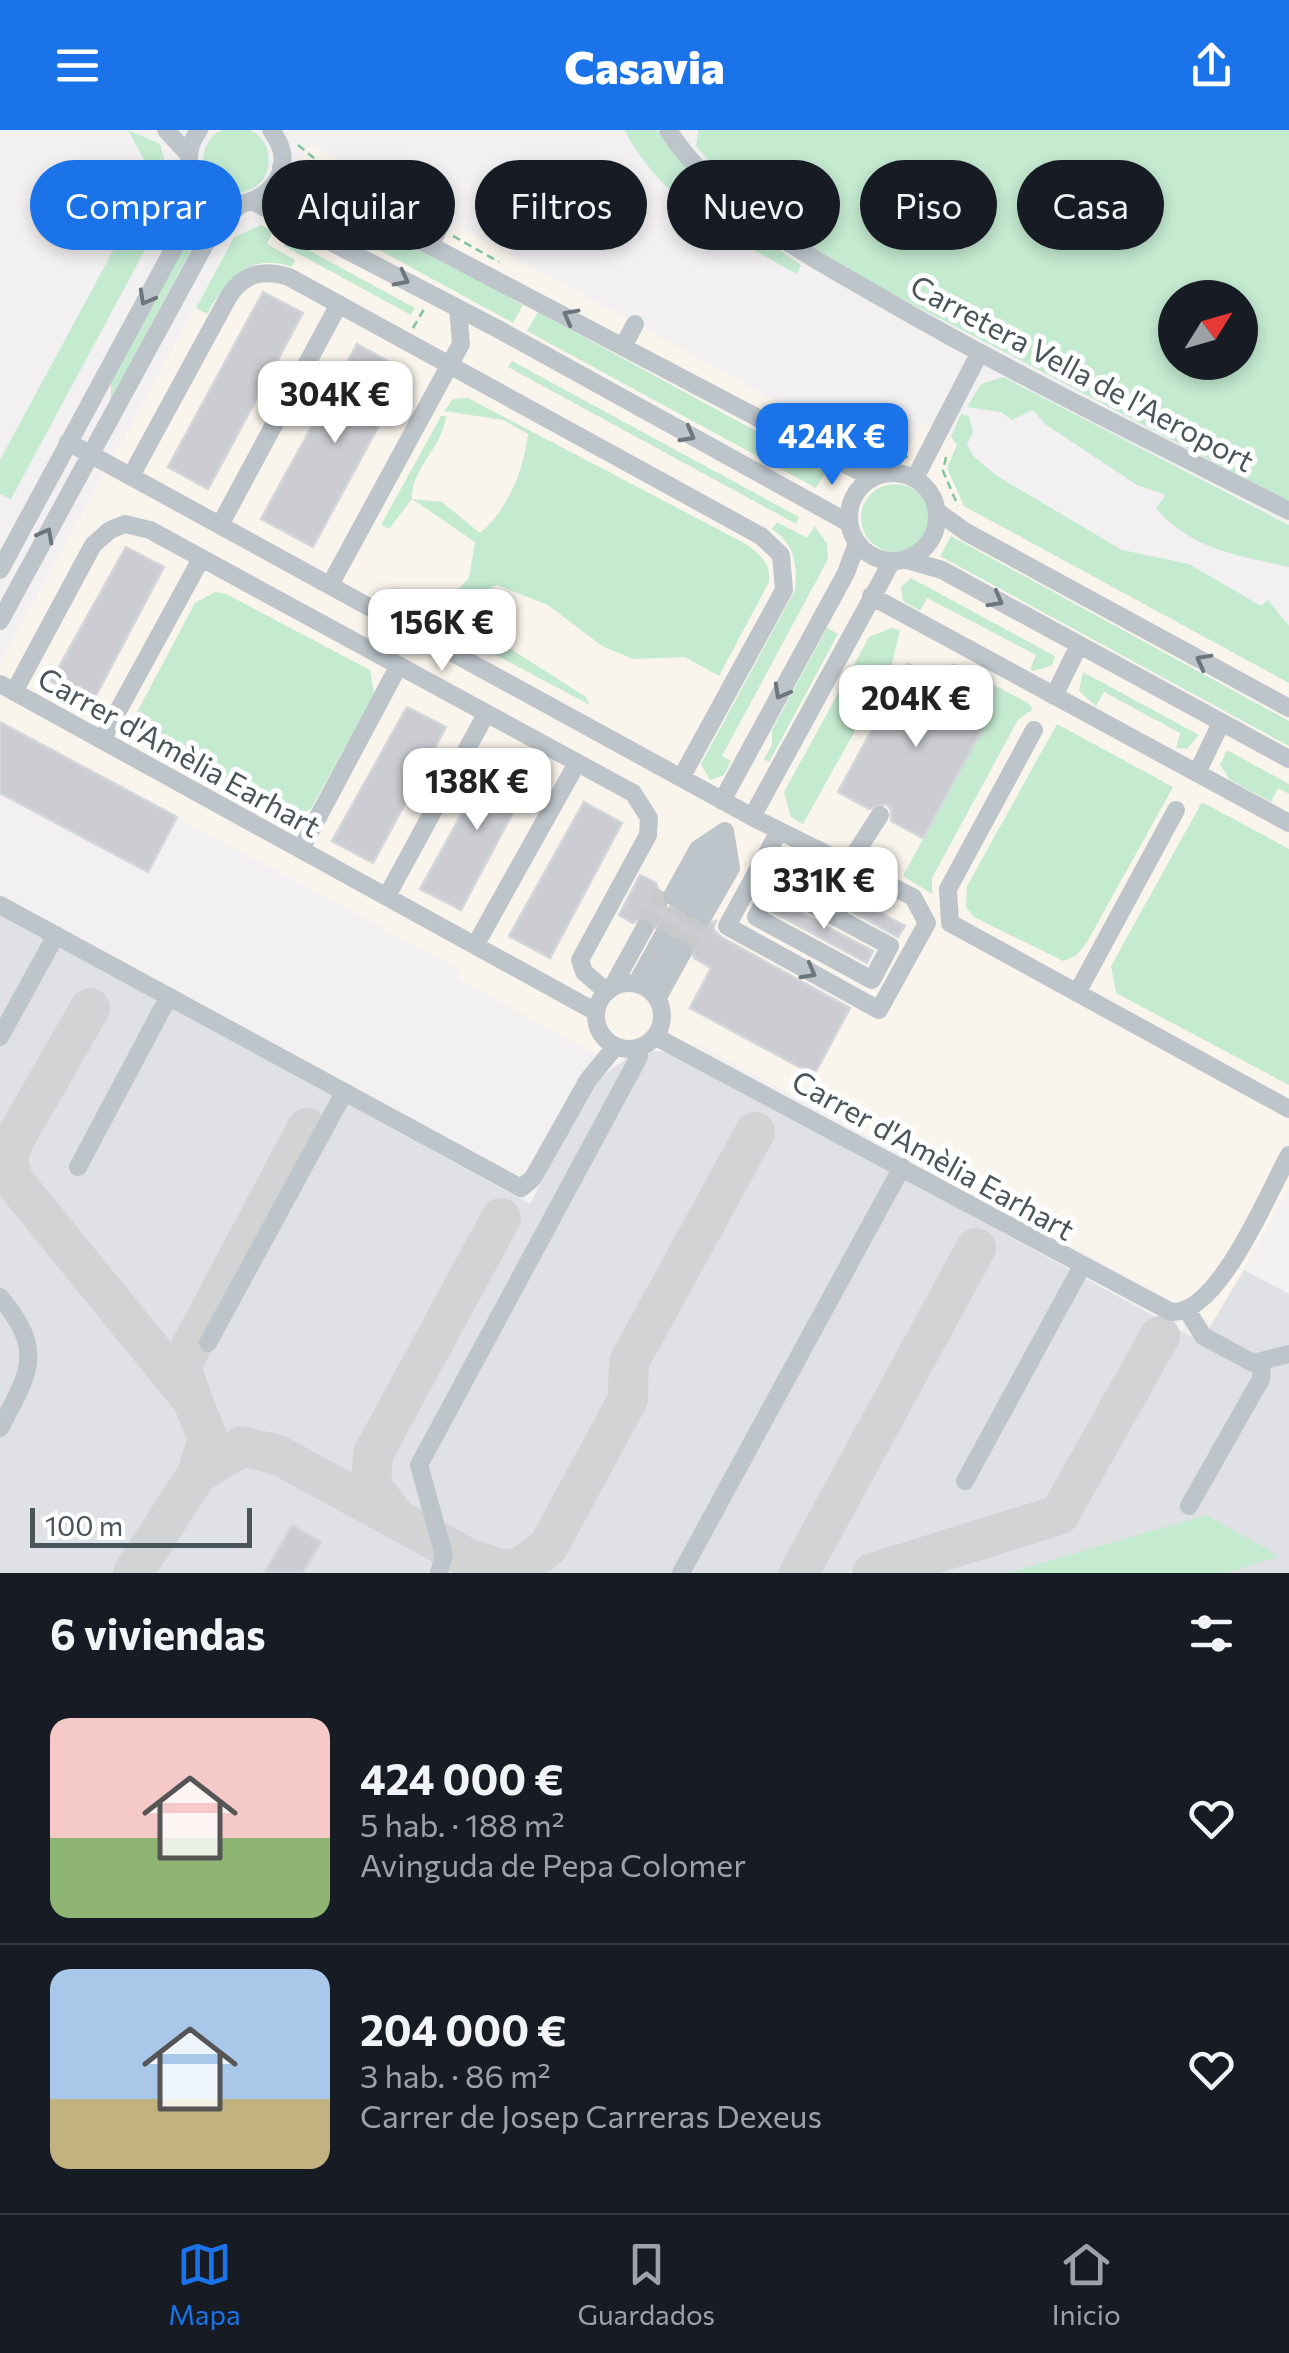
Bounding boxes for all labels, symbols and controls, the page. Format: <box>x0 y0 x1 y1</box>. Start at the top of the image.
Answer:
icon: menu <box>50 38 105 93</box>
text: Casavia <box>564 38 725 93</box>
icon: share <box>1184 38 1239 93</box>
chip: Comprar <box>30 160 242 250</box>
chip: Alquilar <box>262 160 455 250</box>
chip: Filtros <box>475 160 647 250</box>
chip: Nuevo <box>667 160 840 250</box>
chip: Piso <box>860 160 997 250</box>
chip: Casa <box>1017 160 1164 250</box>
street label: Carretera Vella de l'Aeroport <box>905 266 1261 478</box>
one-way arrow <box>392 267 410 286</box>
north arrow <box>1158 280 1258 380</box>
map controls <box>1158 280 1258 380</box>
one-way arrow <box>139 287 159 305</box>
one-way arrow <box>562 309 580 329</box>
pin: 304K € <box>254 361 416 446</box>
text: 304K € <box>280 373 390 413</box>
pin: 424K € <box>751 403 913 488</box>
text: 424K € <box>778 415 886 455</box>
one-way arrow <box>677 422 695 442</box>
one-way arrow <box>34 527 53 545</box>
one-way arrow <box>985 587 1003 607</box>
pin: 156K € <box>361 589 523 674</box>
text: 156K € <box>390 601 494 641</box>
one-way arrow <box>1196 654 1214 673</box>
street label: Carrer d'Amèlia Earhart <box>32 658 328 844</box>
pin: 204K € <box>835 665 997 750</box>
text: 204K € <box>861 677 971 717</box>
one-way arrow <box>774 681 794 699</box>
pin: 138K € <box>396 748 558 833</box>
text: 138K € <box>425 760 529 800</box>
pin: 331K € <box>743 847 905 932</box>
text: 331K € <box>773 859 875 899</box>
one-way arrow <box>798 959 816 979</box>
street label: Carrer d'Amèlia Earhart <box>786 1061 1082 1247</box>
scale bar <box>30 1503 252 1548</box>
text: 100 m <box>45 1508 123 1542</box>
icon: filters <box>1184 1606 1239 1661</box>
text: 6 viviendas <box>50 1607 266 1659</box>
text: 424 000 € <box>360 1752 564 1804</box>
icon: home <box>130 1758 250 1878</box>
icon: heart <box>1184 1791 1239 1846</box>
text: 5 hab. · 188 m² <box>360 1804 565 1844</box>
text: Avinguda de Pepa Colomer <box>360 1844 746 1884</box>
text: 204 000 € <box>360 2003 567 2055</box>
icon: home <box>130 2009 250 2129</box>
icon: heart <box>1184 2042 1239 2097</box>
text: 3 hab. · 86 m² <box>360 2055 551 2095</box>
text: Carrer de Josep Carreras Dexeus <box>360 2095 822 2135</box>
tab: Mapa <box>168 2237 241 2331</box>
tab: Guardados <box>577 2237 715 2331</box>
tab: Inicio <box>1052 2237 1121 2331</box>

